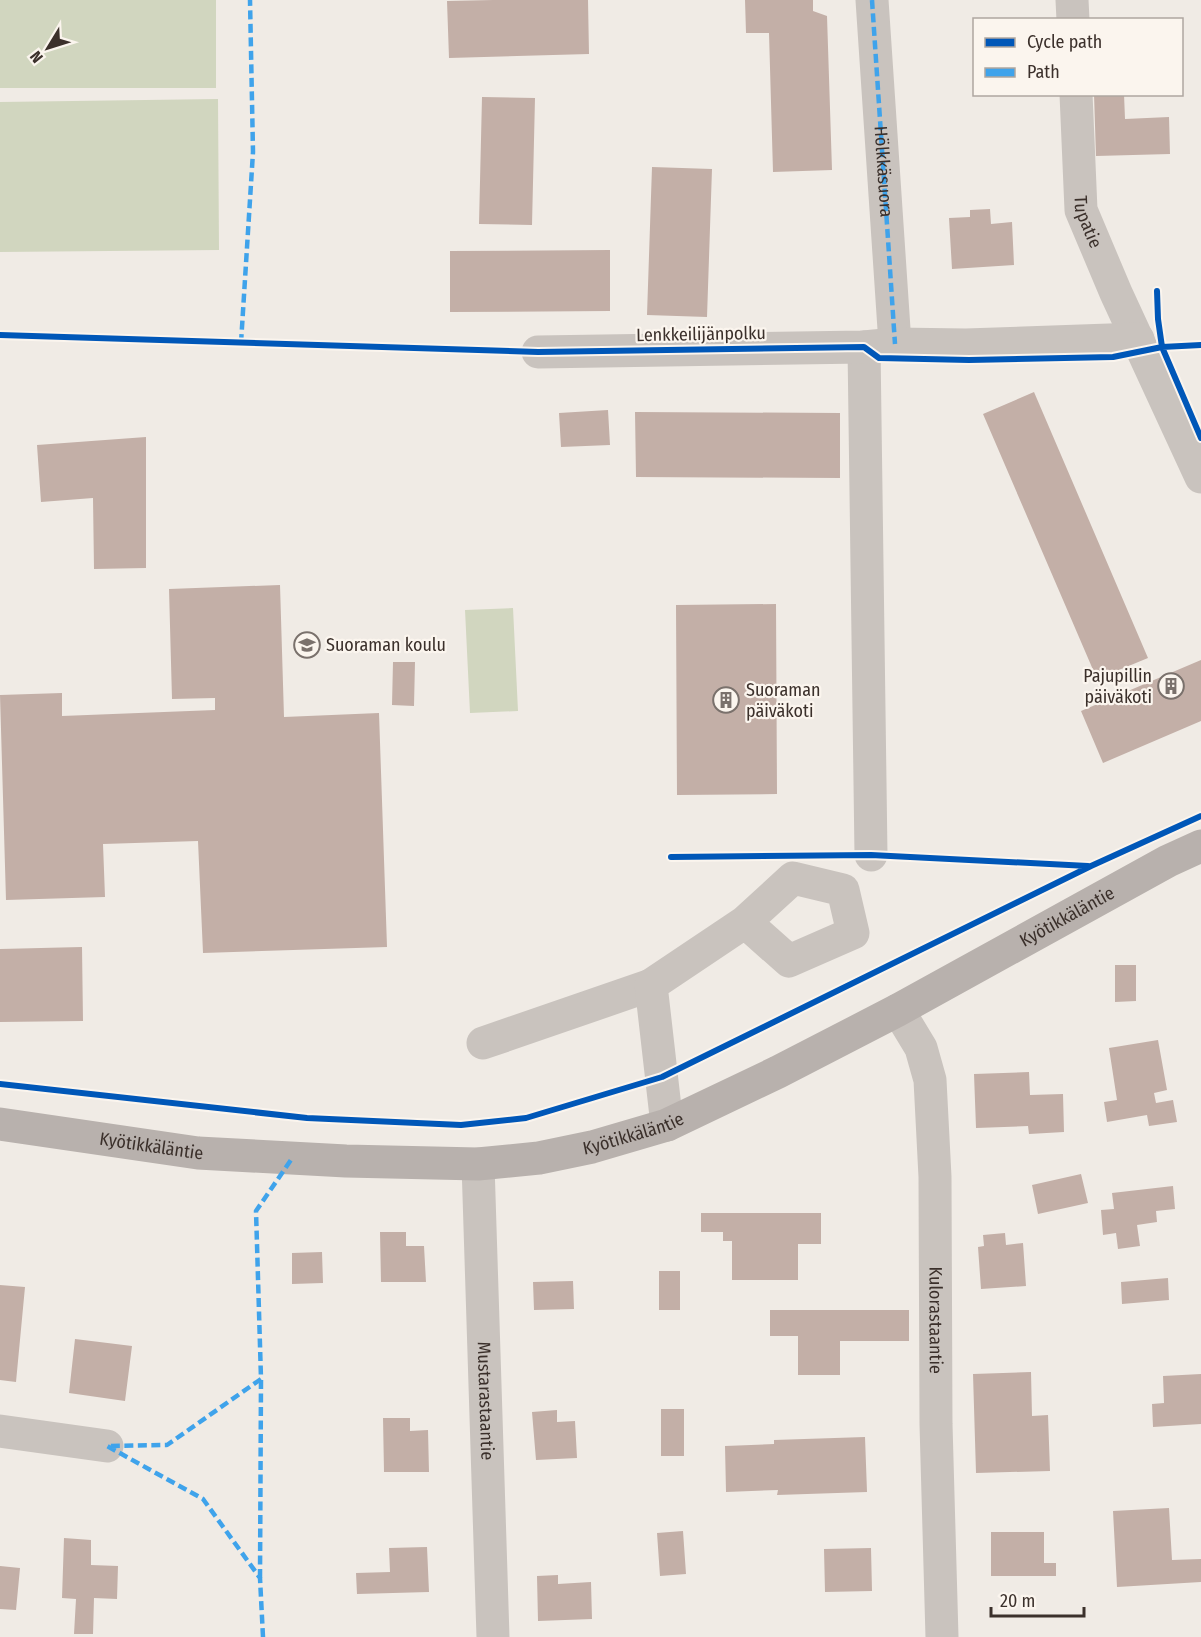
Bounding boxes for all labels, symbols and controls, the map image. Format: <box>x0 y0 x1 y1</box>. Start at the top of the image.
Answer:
north arrow <box>18 18 78 78</box>
legend <box>973 18 1183 96</box>
text: Cycle path <box>1027 31 1102 53</box>
text: N <box>26 47 47 67</box>
text: Path <box>1027 61 1060 83</box>
street label: Hölkkäsuora <box>869 125 898 218</box>
street label: Tupatie <box>1069 195 1107 251</box>
street label: Lenkkeilijänpolku <box>636 322 766 346</box>
school or university icon: Suoraman koulu <box>292 630 322 660</box>
place label: Suoraman koulu <box>326 634 446 656</box>
place label: Pajupillin päiväkoti <box>1083 665 1152 708</box>
building icon: Pajupillin päiväkoti <box>1156 671 1186 701</box>
place label: Suoraman päiväkoti <box>746 679 821 722</box>
building icon: Suoraman päiväkoti <box>711 685 741 715</box>
street label: Kyötikkäläntie <box>1016 882 1118 952</box>
street label: Kyötikkäläntie <box>581 1108 688 1160</box>
street label: Kyötikkäläntie <box>98 1128 204 1164</box>
street label: Kulorastaantie <box>924 1267 947 1374</box>
street label: Mustarastaantie <box>473 1341 498 1461</box>
scale bar <box>991 1580 1084 1618</box>
text: 20 m <box>1000 1590 1035 1612</box>

